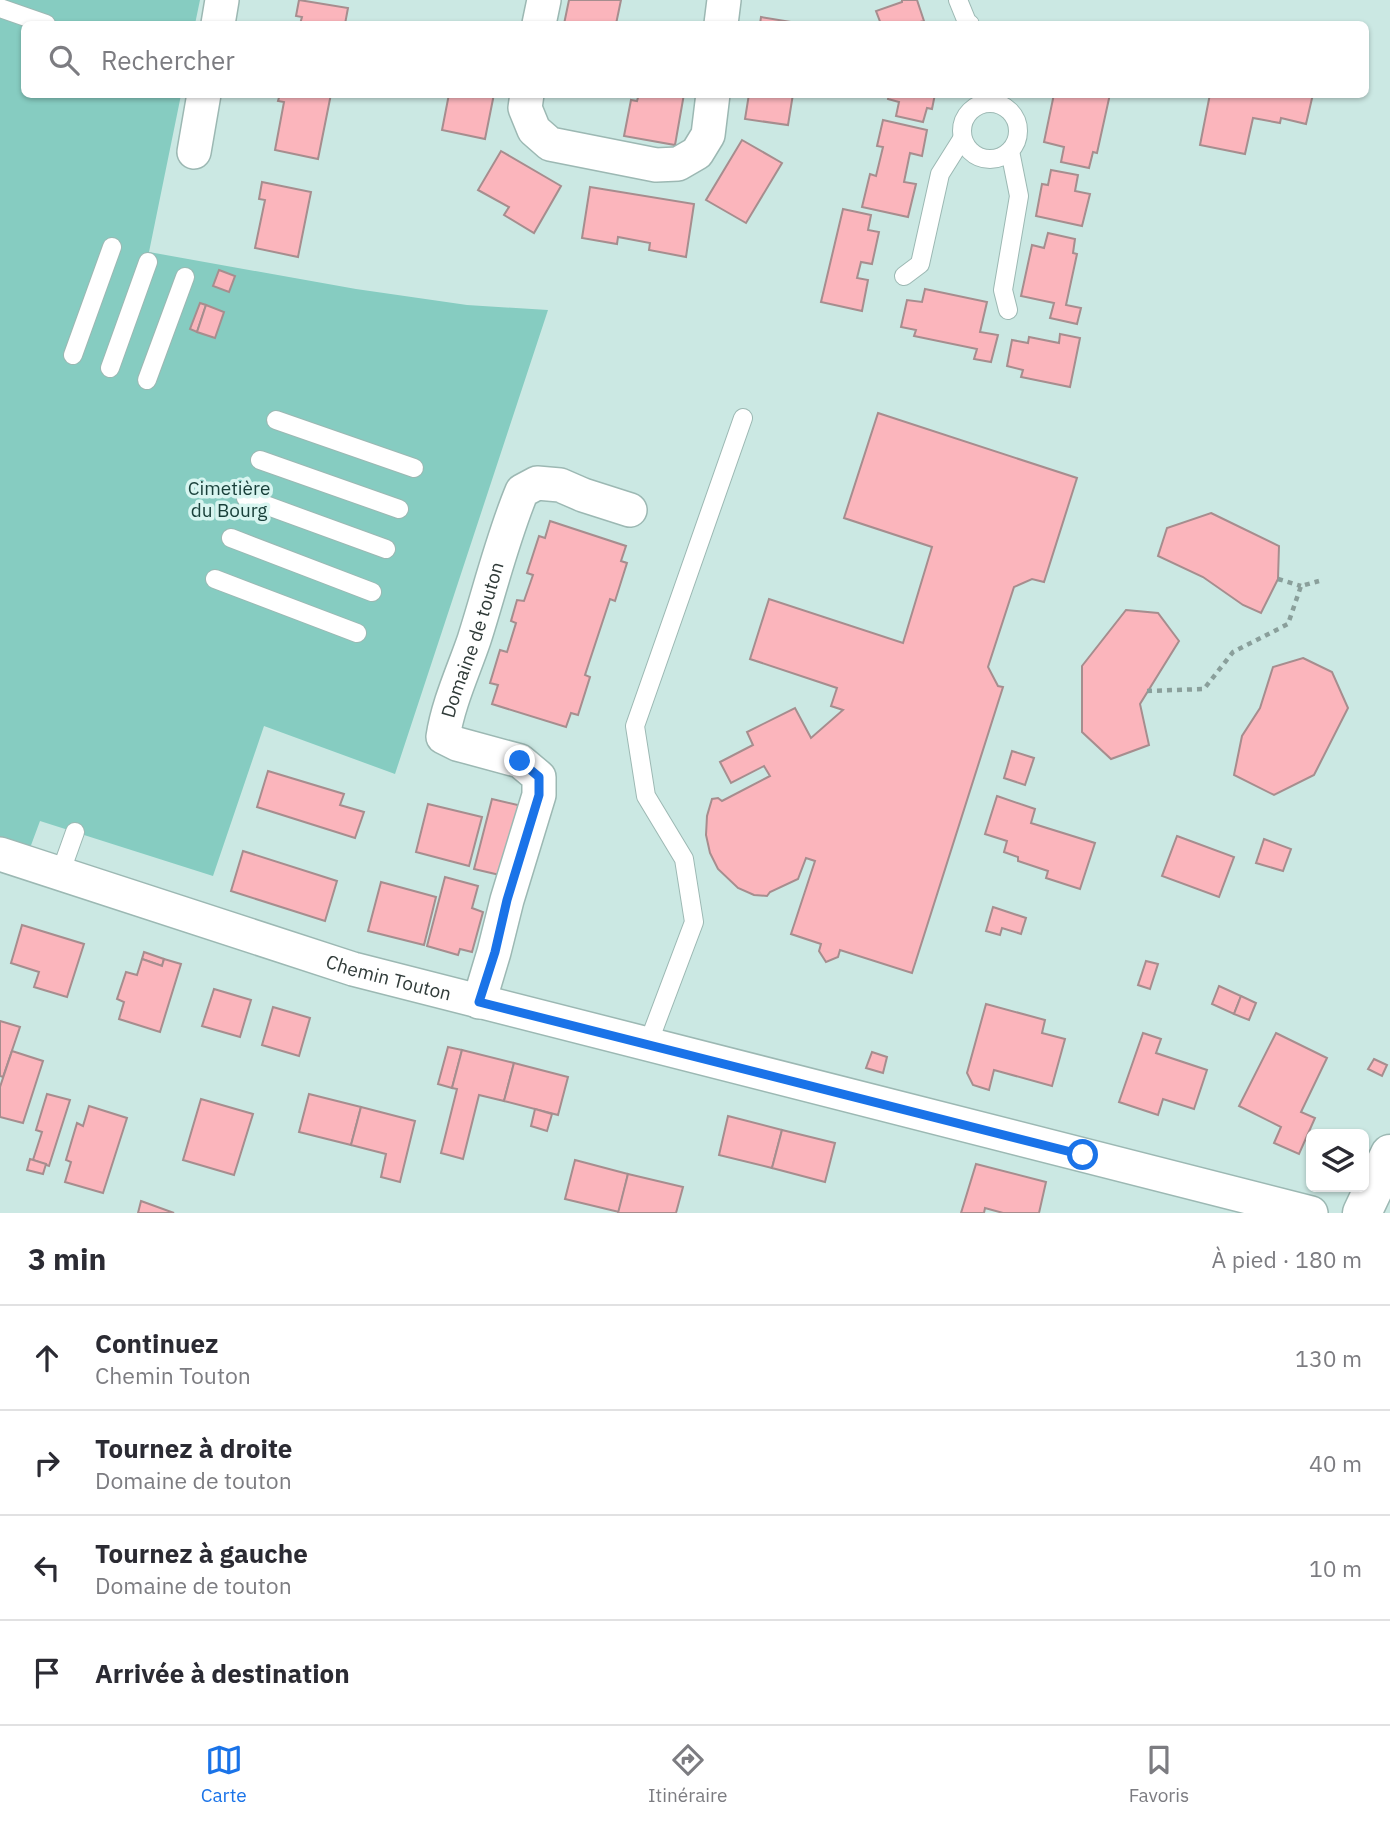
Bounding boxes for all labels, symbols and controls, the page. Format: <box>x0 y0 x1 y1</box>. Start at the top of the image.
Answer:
search box <box>21 21 1369 98</box>
icon: search <box>45 41 83 79</box>
text: Rechercher <box>101 43 235 77</box>
park label: Cimetière du Bourg <box>188 476 270 522</box>
street label: Domaine de touton <box>436 559 509 720</box>
route end <box>504 745 535 776</box>
street label: Chemin Touton <box>323 949 454 1006</box>
map controls <box>1306 1129 1369 1192</box>
button: layers <box>1306 1129 1369 1192</box>
route start <box>1067 1139 1098 1170</box>
text: 3 min <box>28 1239 106 1278</box>
text: À pied · 180 m <box>1212 1244 1362 1274</box>
text: Continuez <box>95 1326 218 1360</box>
icon: ahead <box>28 1339 66 1377</box>
text: 130 m <box>1295 1343 1362 1373</box>
text: Chemin Touton <box>95 1360 251 1390</box>
text: Tournez à droite <box>95 1431 292 1465</box>
icon: right <box>28 1444 66 1482</box>
text: 40 m <box>1309 1448 1362 1478</box>
text: Domaine de touton <box>95 1465 292 1495</box>
text: Tournez à gauche <box>95 1536 308 1570</box>
icon: left <box>28 1549 66 1587</box>
text: 10 m <box>1309 1553 1362 1583</box>
text: Domaine de touton <box>95 1570 292 1600</box>
icon: arrive <box>28 1654 66 1692</box>
text: Arrivée à destination <box>95 1656 350 1690</box>
tab: Carte <box>201 1741 247 1807</box>
tab: Itinéraire <box>648 1741 727 1807</box>
tab: Favoris <box>1129 1741 1189 1807</box>

